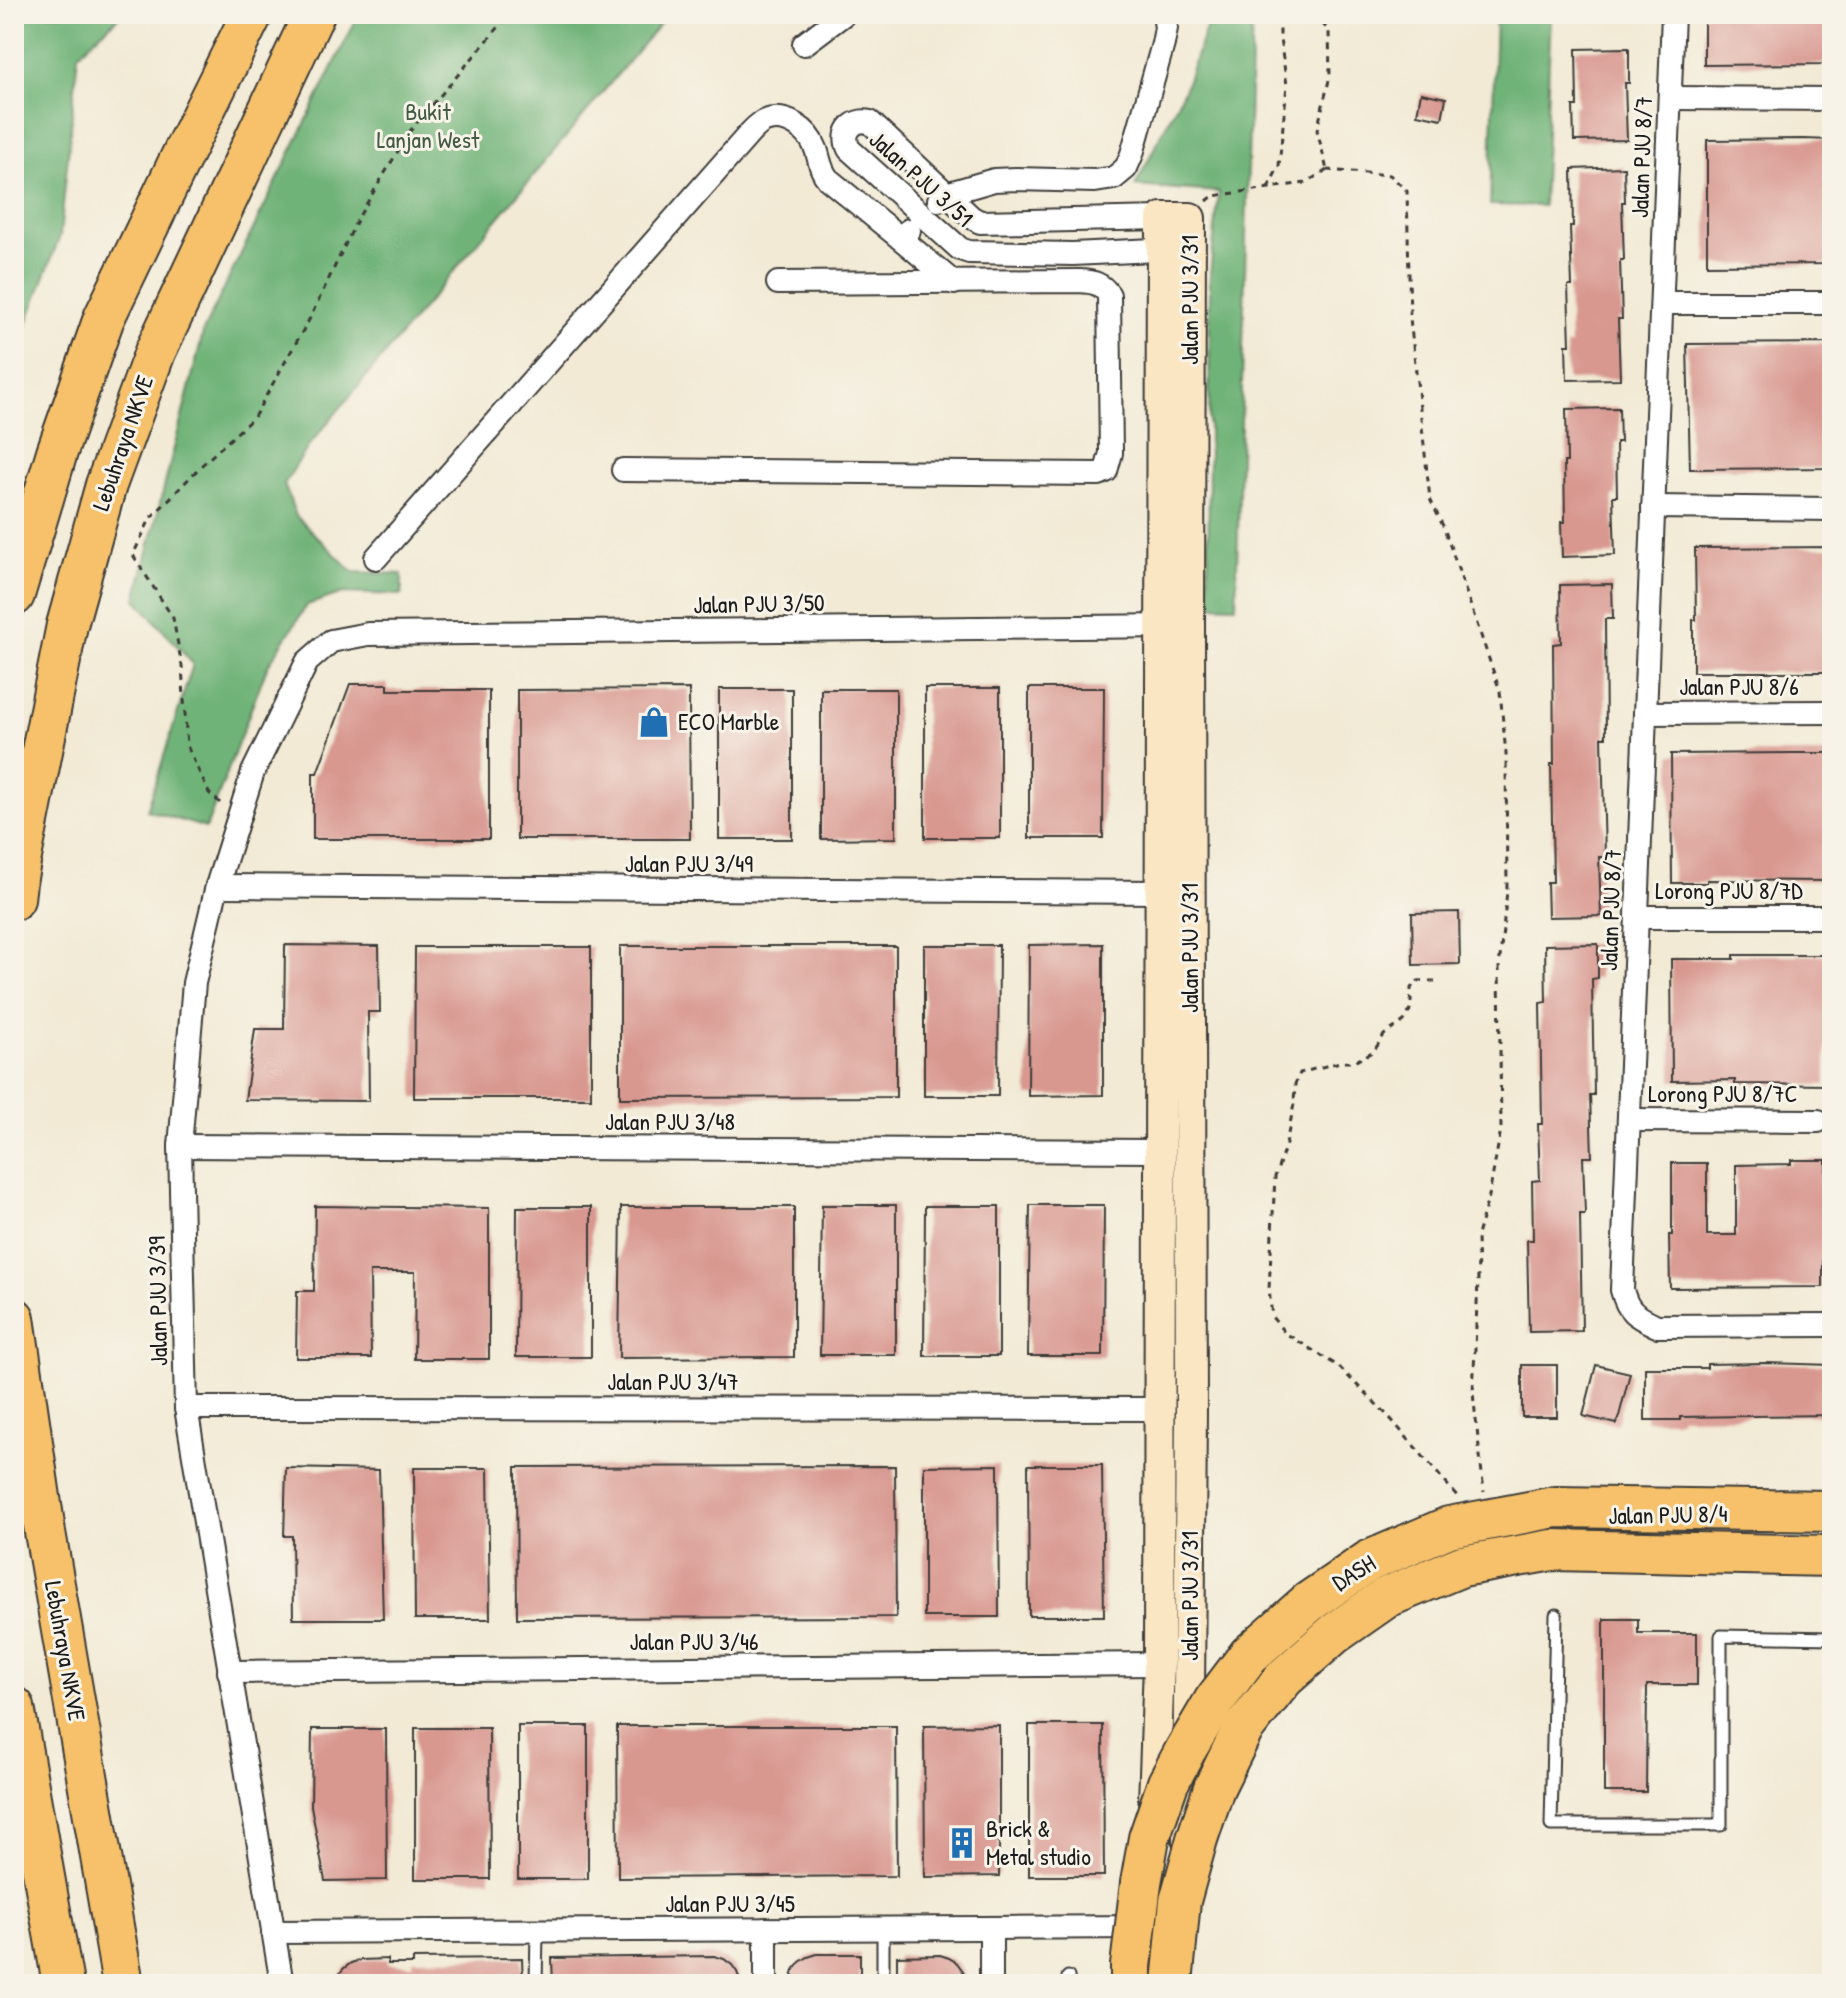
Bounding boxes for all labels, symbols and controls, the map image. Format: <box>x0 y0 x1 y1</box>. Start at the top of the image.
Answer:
park label: Bukit Lanjan West <box>377 95 480 155</box>
street label: Jalan PJU 8/7 <box>1623 95 1659 219</box>
street label: Jalan PJU 3/51 <box>863 123 980 233</box>
street label: Jalan PJU 3/31 <box>1173 235 1205 365</box>
street label: Lebuhraya NKVE <box>84 370 160 515</box>
street label: Jalan PJU 3/50 <box>693 586 825 620</box>
street label: Jalan PJU 8/6 <box>1679 670 1799 702</box>
shop icon: ECO Marble <box>637 705 671 739</box>
place label: ECO Marble <box>678 705 780 737</box>
street label: Jalan PJU 3/49 <box>625 847 753 879</box>
street label: Jalan PJU 8/7 <box>1592 848 1628 972</box>
street label: Lorong PJU 8/7D <box>1655 874 1803 906</box>
street label: Jalan PJU 3/31 <box>1173 883 1205 1013</box>
street label: Lorong PJU 8/7C <box>1648 1077 1798 1109</box>
street label: Jalan PJU 3/48 <box>605 1105 735 1137</box>
street label: Jalan PJU 3/39 <box>140 1236 174 1366</box>
street label: Jalan PJU 3/47 <box>607 1365 739 1397</box>
street label: Jalan PJU 8/4 <box>1608 1497 1728 1531</box>
street label: Jalan PJU 3/31 <box>1173 1531 1205 1661</box>
street label: DASH <box>1326 1547 1381 1598</box>
street label: Lebuhraya NKVE <box>38 1579 94 1724</box>
street label: Jalan PJU 3/46 <box>629 1625 759 1657</box>
place label: Brick & Metal studio <box>986 1812 1091 1872</box>
building icon: Brick & Metal studio <box>945 1826 979 1860</box>
street label: Jalan PJU 3/45 <box>665 1887 795 1919</box>

